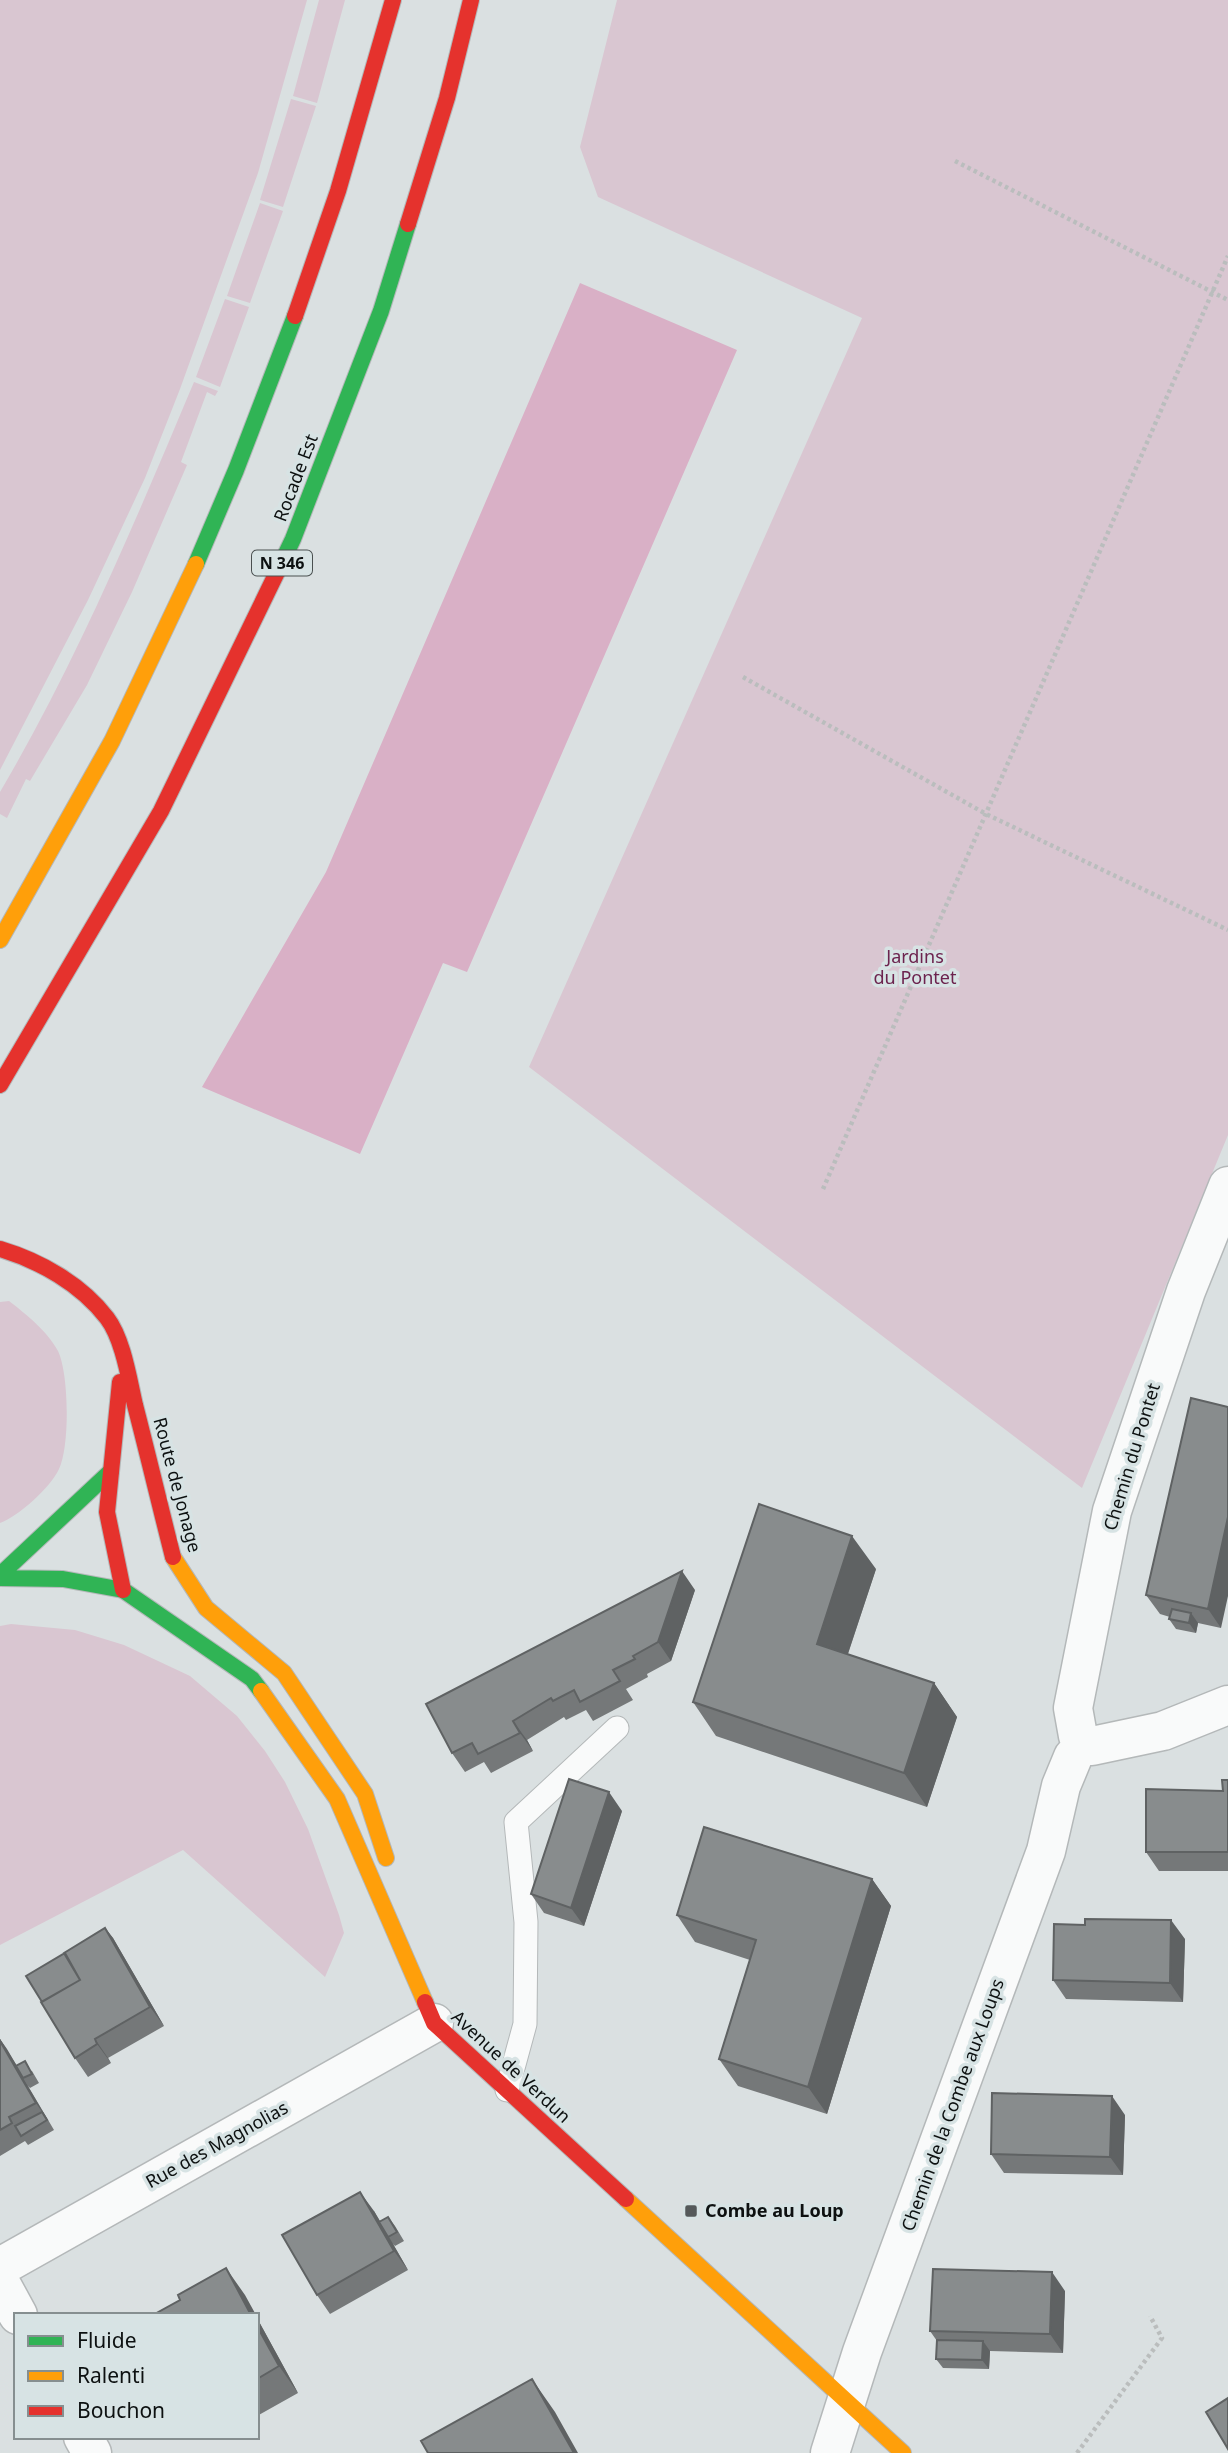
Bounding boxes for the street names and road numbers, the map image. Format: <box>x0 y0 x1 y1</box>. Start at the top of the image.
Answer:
street label: Rocade Est <box>267 430 323 525</box>
road number: N 346 <box>252 550 312 576</box>
street label: Chemin du Pontet <box>1097 1380 1165 1533</box>
street label: Route de Jonage <box>148 1415 208 1555</box>
street label: Chemin de la Combe aux Loups <box>895 1975 1009 2234</box>
street label: Avenue de Verdun <box>447 2005 576 2128</box>
street label: Rue des Magnolias <box>141 2095 292 2193</box>

